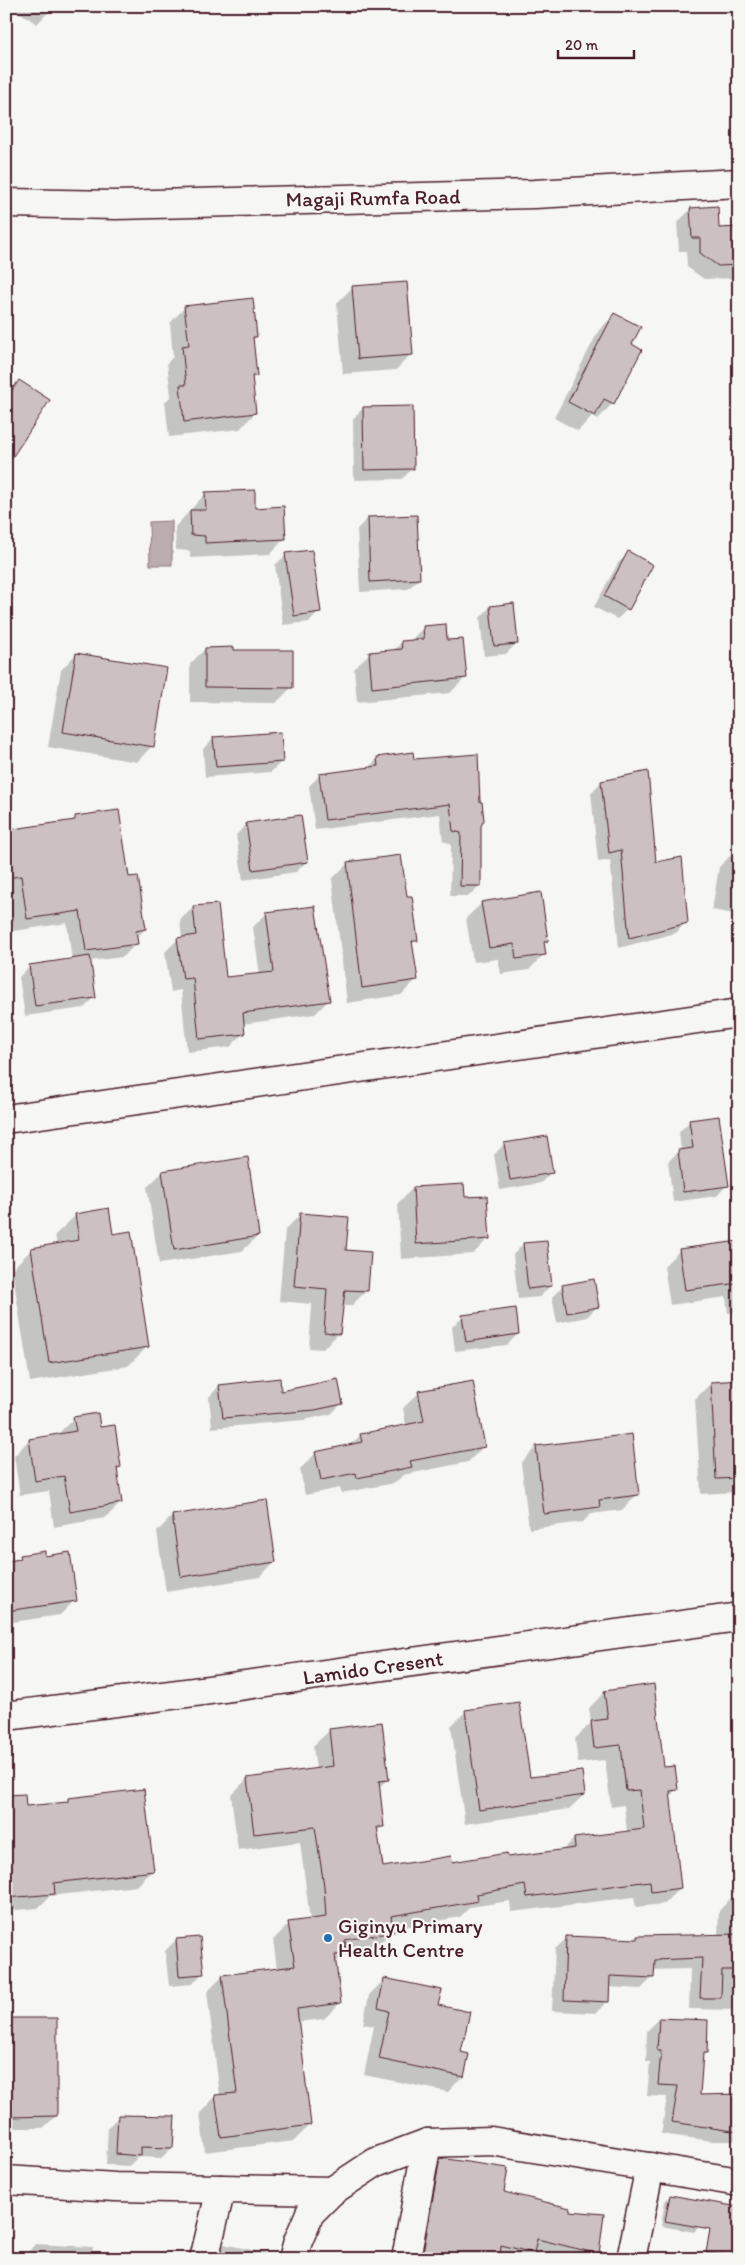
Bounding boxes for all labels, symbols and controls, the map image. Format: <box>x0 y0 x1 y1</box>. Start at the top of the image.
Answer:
scale bar <box>558 28 634 60</box>
text: 20 m <box>565 36 599 54</box>
street label: Magaji Rumfa Road <box>285 183 461 212</box>
street label: Lamido Cresent <box>301 1645 445 1690</box>
place label: Giginyu Primary Health Centre <box>338 1913 483 1962</box>
marker: Giginyu Primary Health Centre <box>322 1932 334 1944</box>

